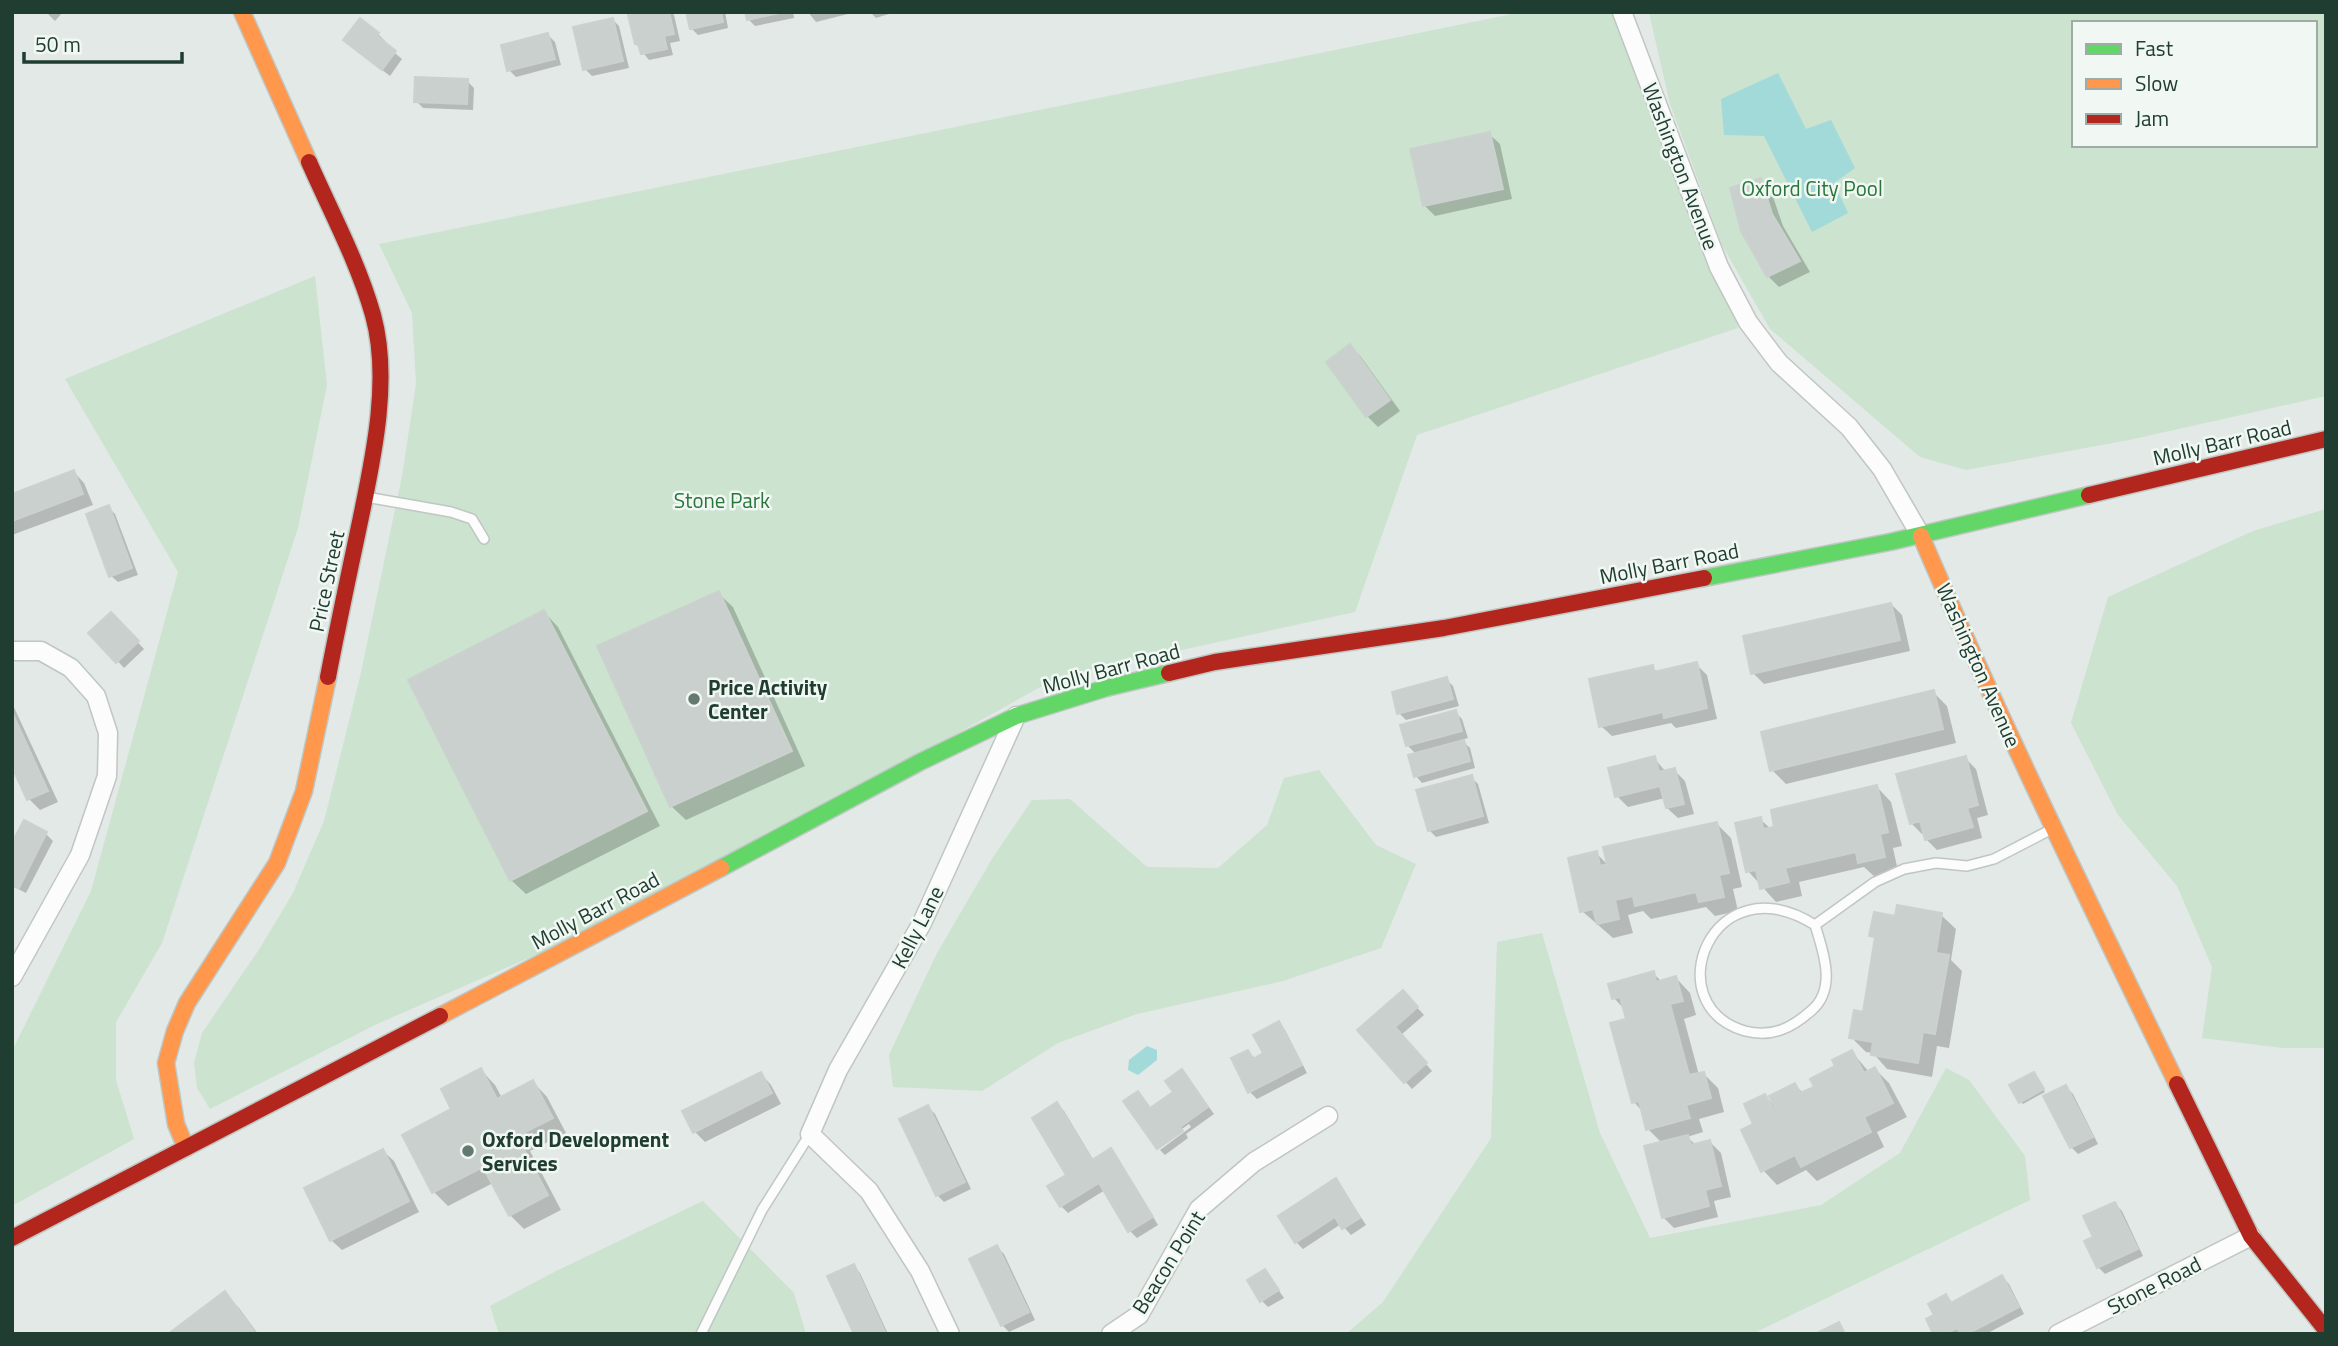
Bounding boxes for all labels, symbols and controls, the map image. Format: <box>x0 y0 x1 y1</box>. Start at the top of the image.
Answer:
scale bar <box>24 21 182 65</box>
legend <box>2072 21 2317 147</box>
text: 50 m <box>35 28 81 60</box>
text: Fast <box>2135 32 2174 64</box>
text: Slow <box>2135 67 2178 99</box>
street label: Washington Avenue <box>1634 78 1728 254</box>
text: Jam <box>2135 102 2169 134</box>
park label: Oxford City Pool <box>1741 172 1883 204</box>
street label: Molly Barr Road <box>2150 411 2294 473</box>
park label: Stone Park <box>674 484 770 516</box>
street label: Price Street <box>300 527 352 635</box>
street label: Molly Barr Road <box>1597 534 1741 592</box>
street label: Washington Avenue <box>1928 578 2030 752</box>
street label: Molly Barr Road <box>1039 634 1183 702</box>
place label: Price Activity Center <box>708 671 828 727</box>
marker: Price Activity Center <box>686 691 702 707</box>
street label: Molly Barr Road <box>525 863 665 957</box>
street label: Kelly Lane <box>883 880 951 974</box>
place label: Oxford Development Services <box>482 1123 669 1179</box>
marker: Oxford Development Services <box>460 1143 476 1159</box>
street label: Beacon Point <box>1124 1203 1213 1320</box>
street label: Stone Road <box>2101 1248 2207 1322</box>

